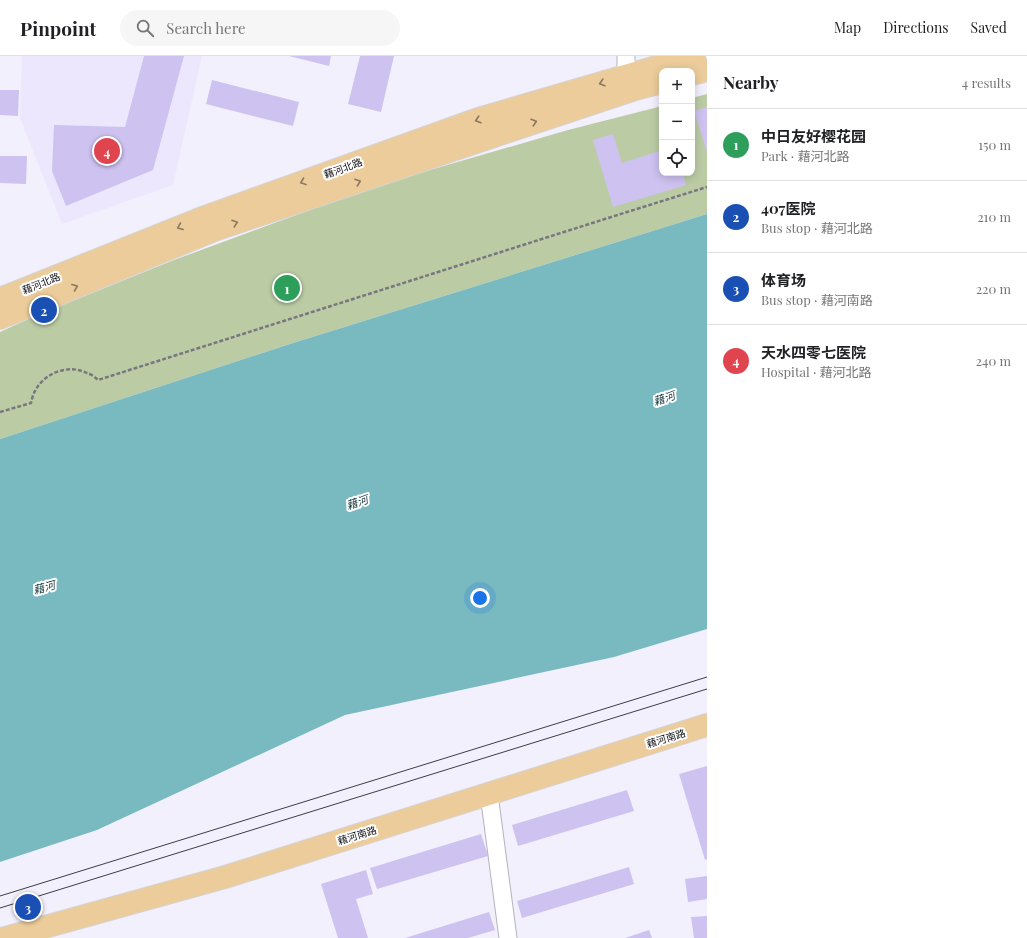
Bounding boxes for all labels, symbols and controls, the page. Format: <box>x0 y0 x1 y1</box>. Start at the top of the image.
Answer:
search box <box>120 10 400 46</box>
text: Pinpoint <box>20 15 96 41</box>
icon: search <box>134 17 156 39</box>
text: Search here <box>166 18 246 38</box>
text: Map <box>834 18 861 37</box>
text: Directions <box>883 18 949 37</box>
text: Saved <box>971 18 1007 37</box>
map controls <box>659 68 695 176</box>
button: + <box>659 68 695 104</box>
text: Nearby <box>723 71 778 93</box>
text: 4 results <box>962 74 1011 91</box>
one-way arrow <box>599 78 606 87</box>
button: − <box>659 104 695 140</box>
one-way arrow <box>474 115 481 124</box>
one-way arrow <box>531 119 538 127</box>
text: 中日友好樱花园 <box>761 126 866 146</box>
pin: 4 <box>94 136 120 166</box>
text: 1 <box>734 136 738 153</box>
text: 150 m <box>978 136 1011 153</box>
button: locate <box>659 140 695 176</box>
text: Park · 藉河北路 <box>761 147 849 164</box>
street label: 藉河北路 <box>322 155 364 181</box>
one-way arrow <box>299 177 306 186</box>
one-way arrow <box>354 178 361 186</box>
text: 407医院 <box>761 198 815 218</box>
text: 2 <box>733 208 739 225</box>
text: 210 m <box>977 208 1011 225</box>
text: Bus stop · 藉河北路 <box>761 219 873 236</box>
one-way arrow <box>231 220 238 228</box>
one-way arrow <box>177 222 184 230</box>
street label: 藉河北路 <box>20 269 62 297</box>
text: 体育场 <box>761 270 806 290</box>
pin: 1 <box>274 273 300 303</box>
text: 3 <box>733 280 739 297</box>
text: 220 m <box>976 280 1011 297</box>
one-way arrow <box>71 284 79 292</box>
text: Bus stop · 藉河南路 <box>761 291 873 308</box>
pin: 2 <box>31 295 57 325</box>
text: 天水四零七医院 <box>761 342 866 362</box>
text: 4 <box>733 352 739 369</box>
text: 240 m <box>976 352 1011 369</box>
text: Hospital · 藉河北路 <box>761 363 872 380</box>
water label: 藉河 <box>651 387 679 409</box>
water label: 藉河 <box>344 491 372 513</box>
water label: 藉河 <box>31 576 58 597</box>
your location <box>470 588 490 608</box>
street label: 藉河南路 <box>645 725 687 751</box>
street label: 藉河南路 <box>336 822 378 848</box>
pin: 3 <box>15 892 41 922</box>

